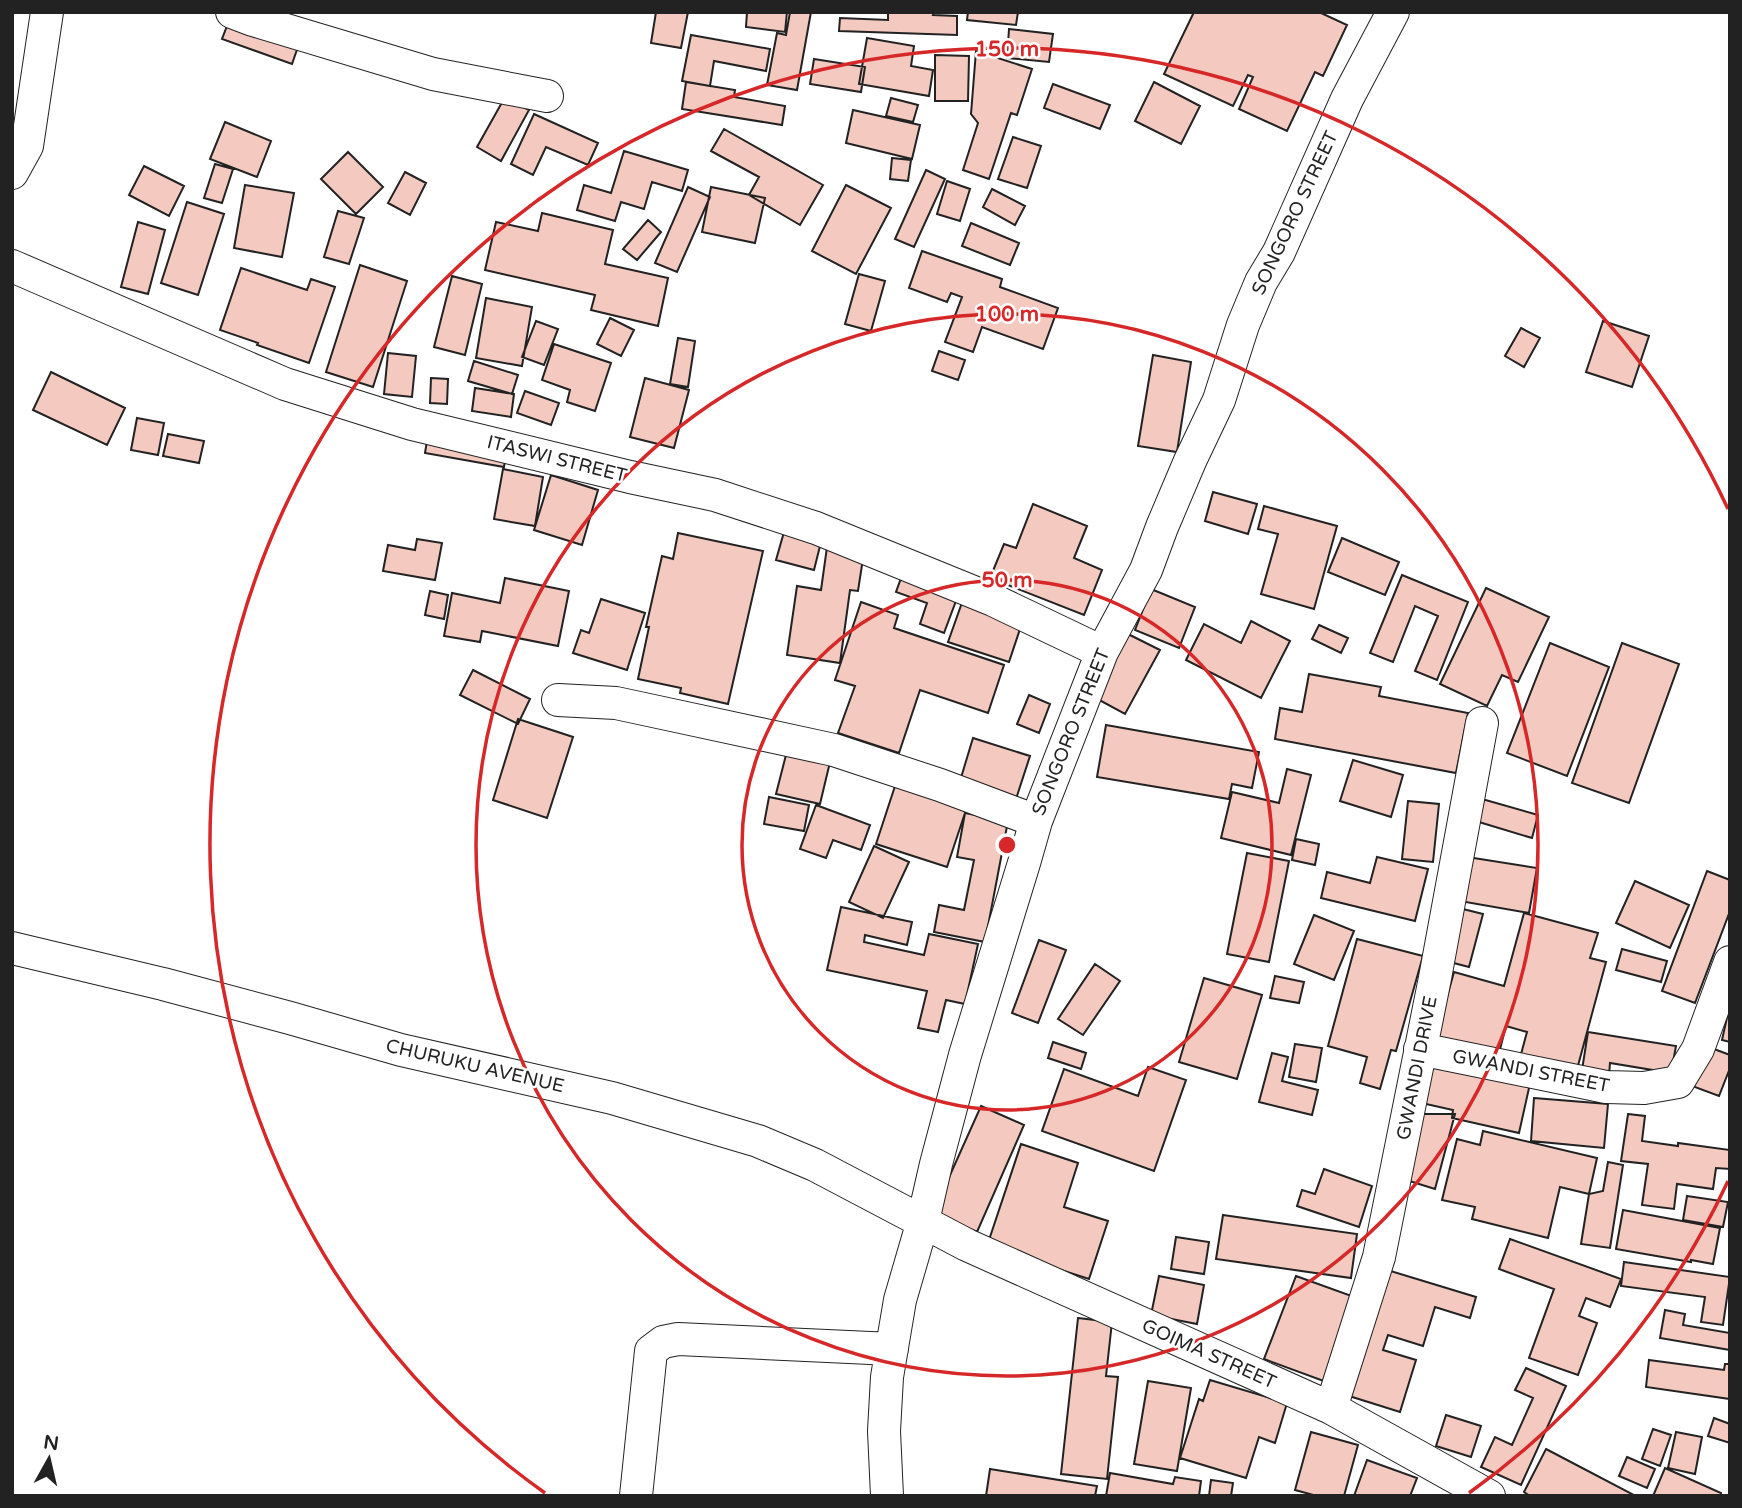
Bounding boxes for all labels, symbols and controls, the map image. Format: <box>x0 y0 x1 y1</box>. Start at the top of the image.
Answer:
text: 150 m <box>975 37 1039 62</box>
street label: SONGORO STREET <box>1247 127 1343 298</box>
text: 100 m <box>975 302 1039 327</box>
street label: ITASWI STREET <box>485 431 630 487</box>
text: 50 m <box>981 568 1033 593</box>
street label: SONGORO STREET <box>1027 645 1115 819</box>
centre of rings <box>995 833 1019 857</box>
street label: GWANDI DRIVE <box>1392 994 1442 1142</box>
street label: CHURUKU AVENUE <box>384 1035 566 1097</box>
street label: GWANDI STREET <box>1451 1045 1612 1097</box>
street label: GOIMA STREET <box>1138 1315 1280 1394</box>
north arrow <box>14 1424 84 1494</box>
text: N <box>42 1431 60 1455</box>

